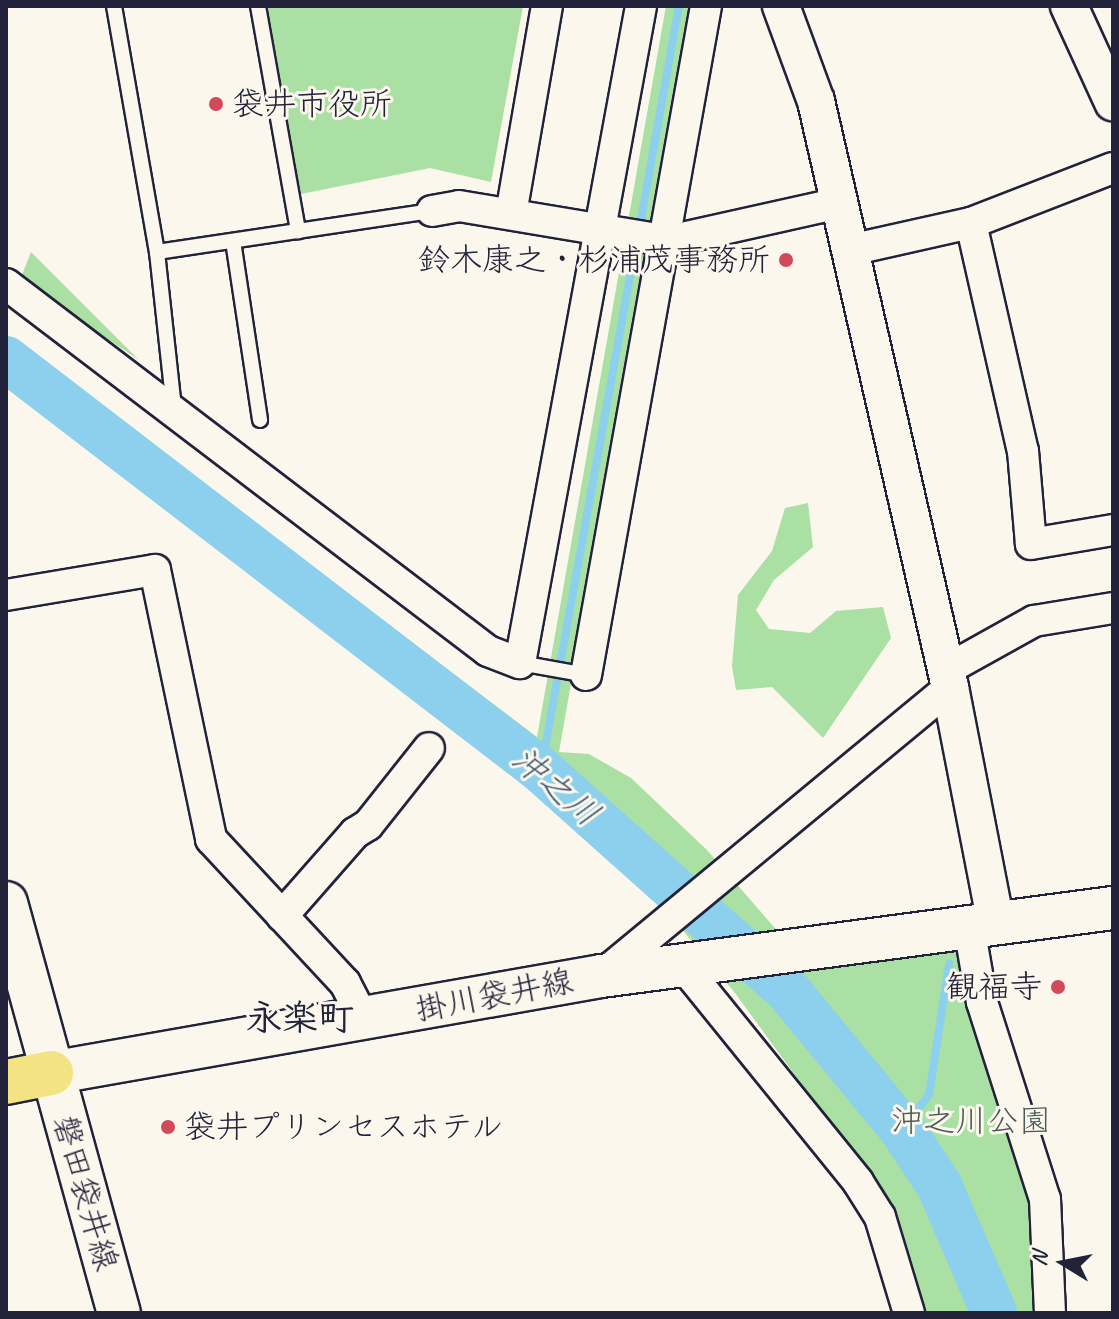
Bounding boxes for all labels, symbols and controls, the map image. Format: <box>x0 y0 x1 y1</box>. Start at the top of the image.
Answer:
place label: 袋井市役所 <box>232 85 392 123</box>
marker: 袋井市役所 <box>207 95 225 113</box>
place label: 鈴木康之・杉浦茂事務所 <box>418 241 770 279</box>
marker: 鈴木康之・杉浦茂事務所 <box>777 251 795 269</box>
water label: 沖之川 <box>504 738 608 834</box>
street label: 掛川袋井線 <box>412 962 576 1030</box>
place label: 観福寺 <box>946 968 1042 1006</box>
marker: 観福寺 <box>1049 978 1067 996</box>
district label: 永楽町 <box>246 997 354 1041</box>
park label: 沖之川公園 <box>891 1102 1051 1140</box>
place label: 袋井プリンセスホテル <box>184 1108 504 1146</box>
street label: 磐田袋井線 <box>44 1111 126 1275</box>
marker: 袋井プリンセスホテル <box>159 1118 177 1136</box>
north arrow <box>1023 1223 1103 1303</box>
text: N <box>1024 1250 1054 1268</box>

